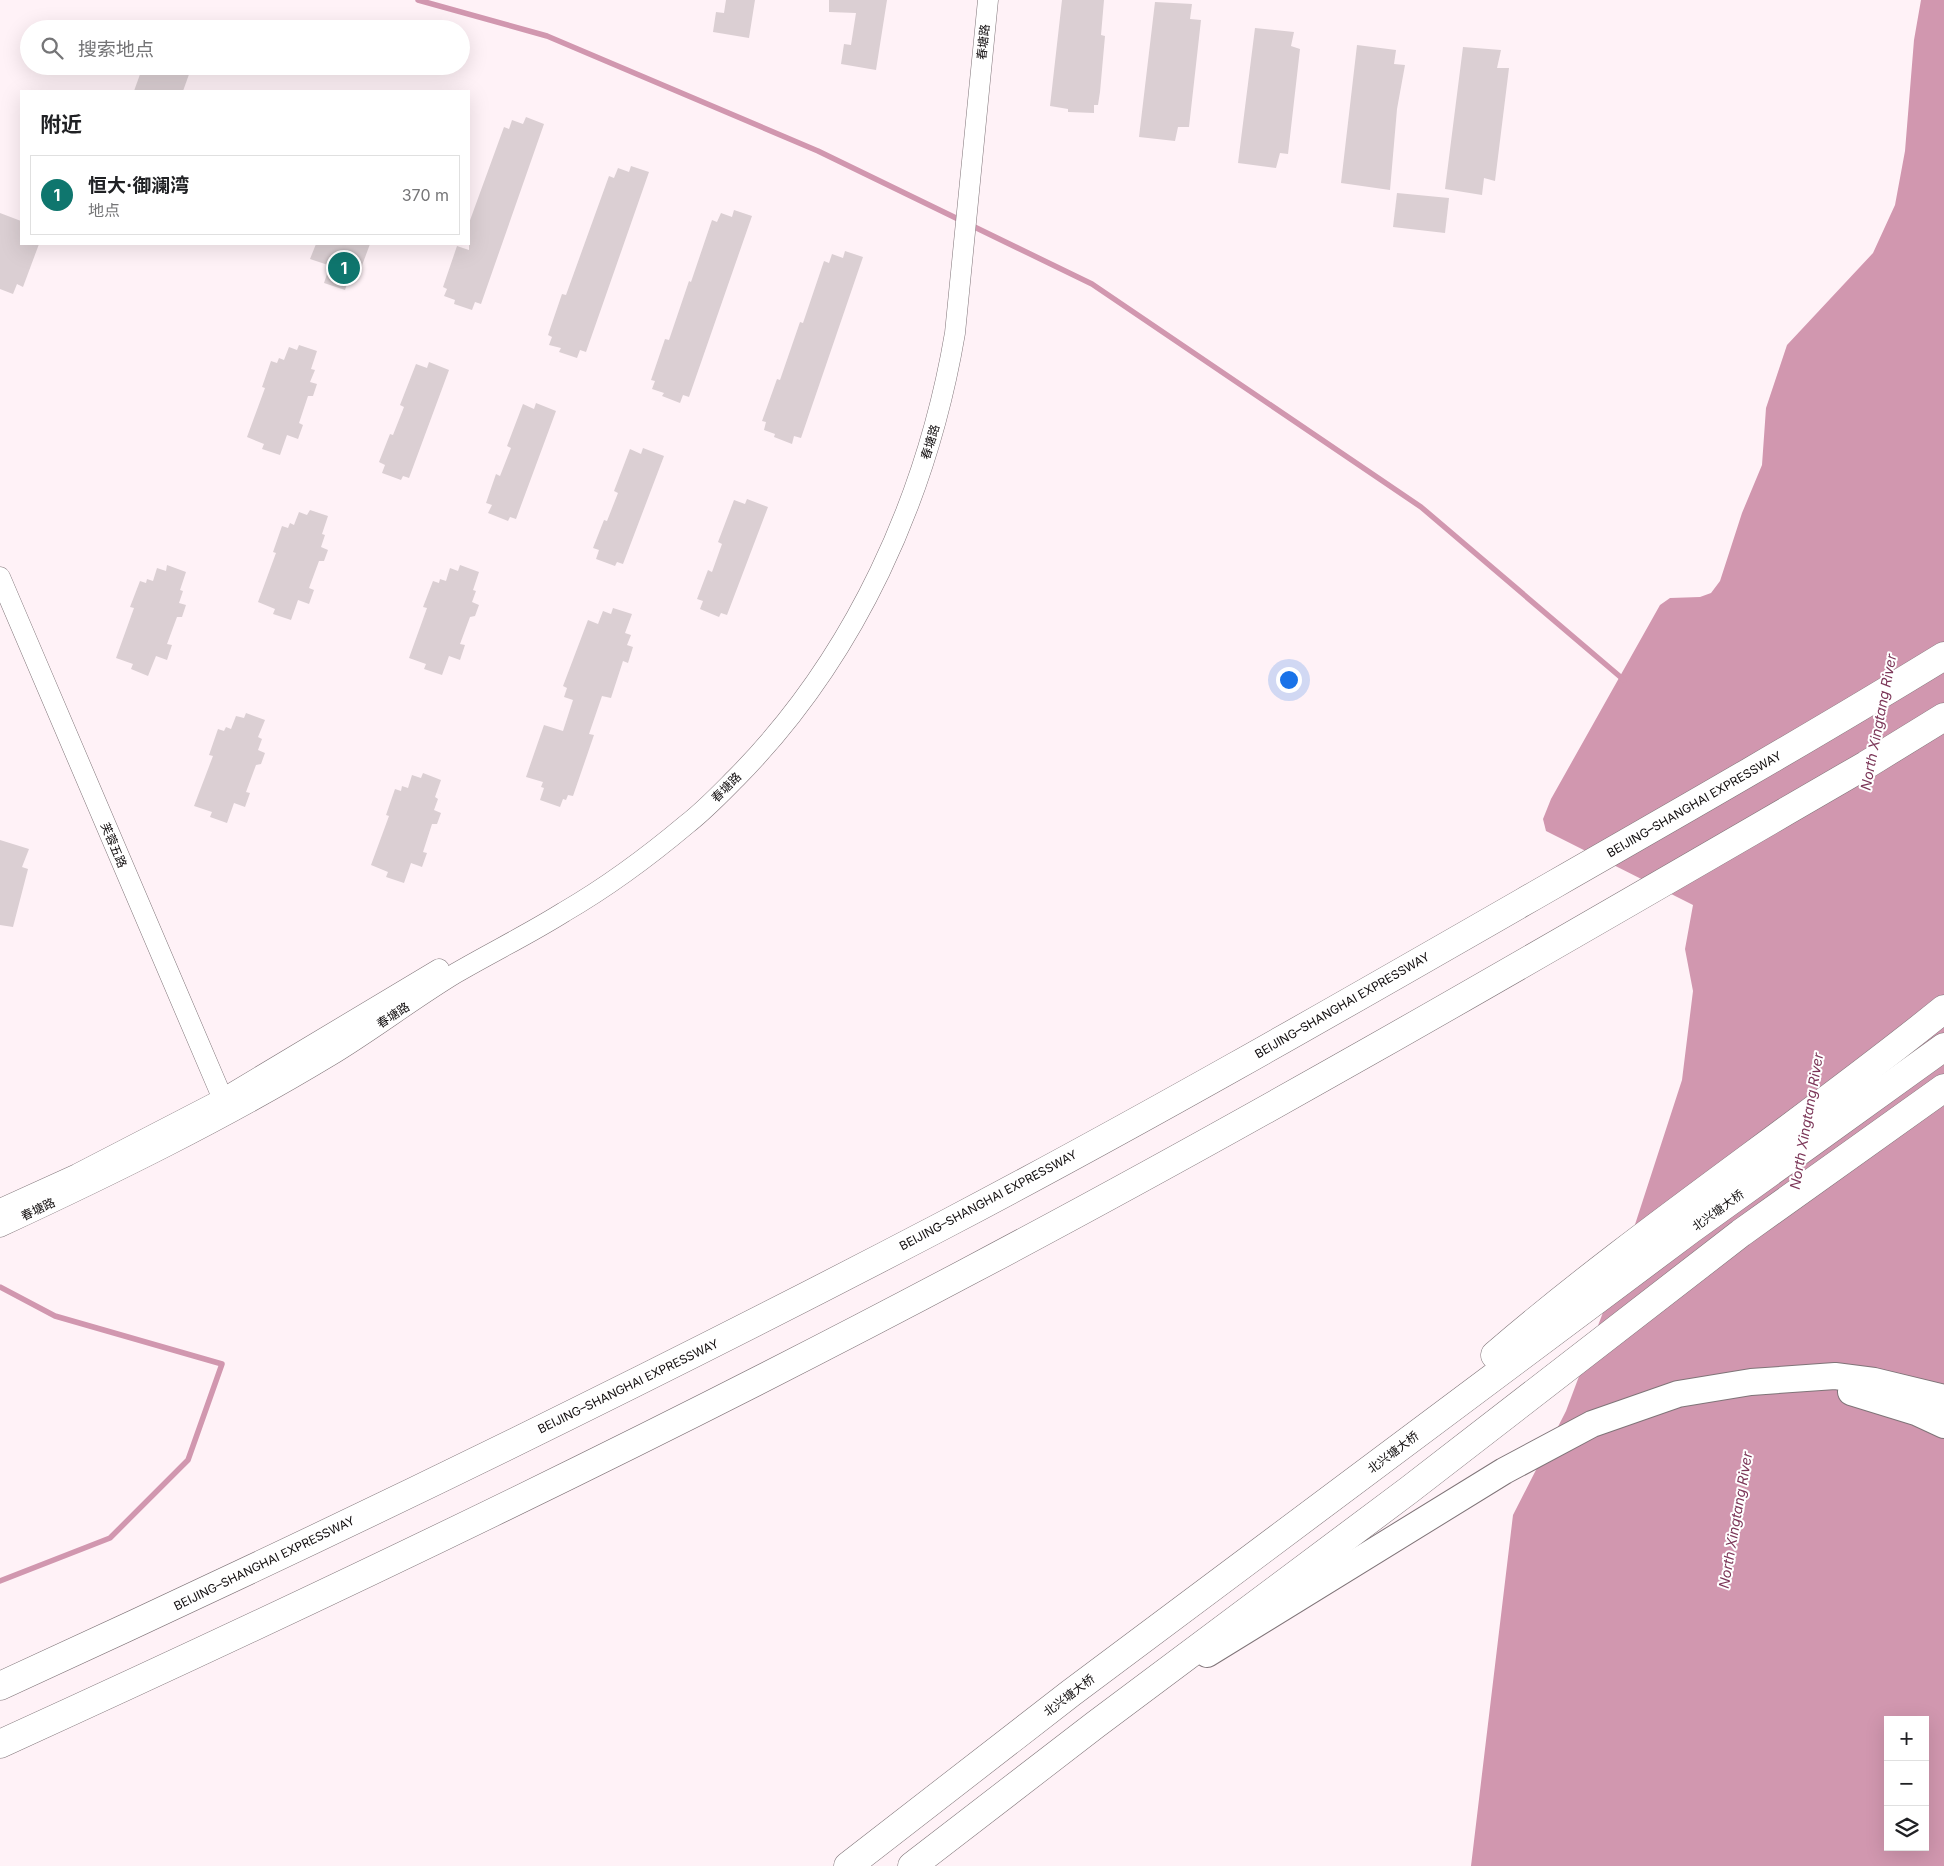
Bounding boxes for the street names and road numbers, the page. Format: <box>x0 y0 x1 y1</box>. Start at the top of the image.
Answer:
street label: 春塘路 <box>974 23 992 61</box>
street label: 春塘路 <box>918 423 942 461</box>
street label: BEIJING–SHANGHAI EXPRESSWAY <box>1604 748 1784 860</box>
street label: 春塘路 <box>708 769 744 805</box>
street label: 芙蓉五路 <box>98 820 130 870</box>
street label: BEIJING–SHANGHAI EXPRESSWAY <box>1252 949 1432 1061</box>
street label: 春塘路 <box>374 999 412 1031</box>
street label: BEIJING–SHANGHAI EXPRESSWAY <box>897 1147 1079 1253</box>
street label: 北兴塘大桥 <box>1689 1186 1747 1234</box>
street label: 春塘路 <box>19 1195 57 1223</box>
street label: BEIJING–SHANGHAI EXPRESSWAY <box>535 1336 721 1436</box>
street label: 北兴塘大桥 <box>1365 1428 1421 1476</box>
street label: BEIJING–SHANGHAI EXPRESSWAY <box>171 1513 357 1613</box>
street label: 北兴塘大桥 <box>1041 1671 1097 1719</box>

